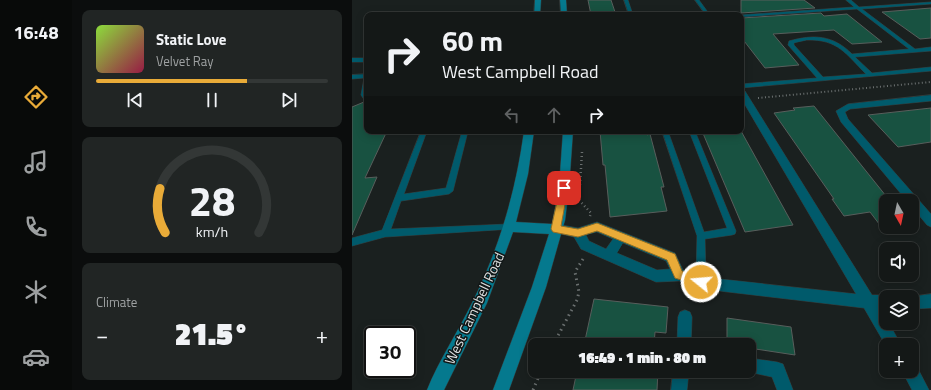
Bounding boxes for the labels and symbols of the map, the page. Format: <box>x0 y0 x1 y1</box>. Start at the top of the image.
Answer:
pin <box>547 171 581 205</box>
north arrow <box>879 194 919 234</box>
street label: West Campbell Road <box>439 248 509 368</box>
position arrow <box>680 261 722 303</box>
speed limit sign: 30 <box>364 326 416 378</box>

